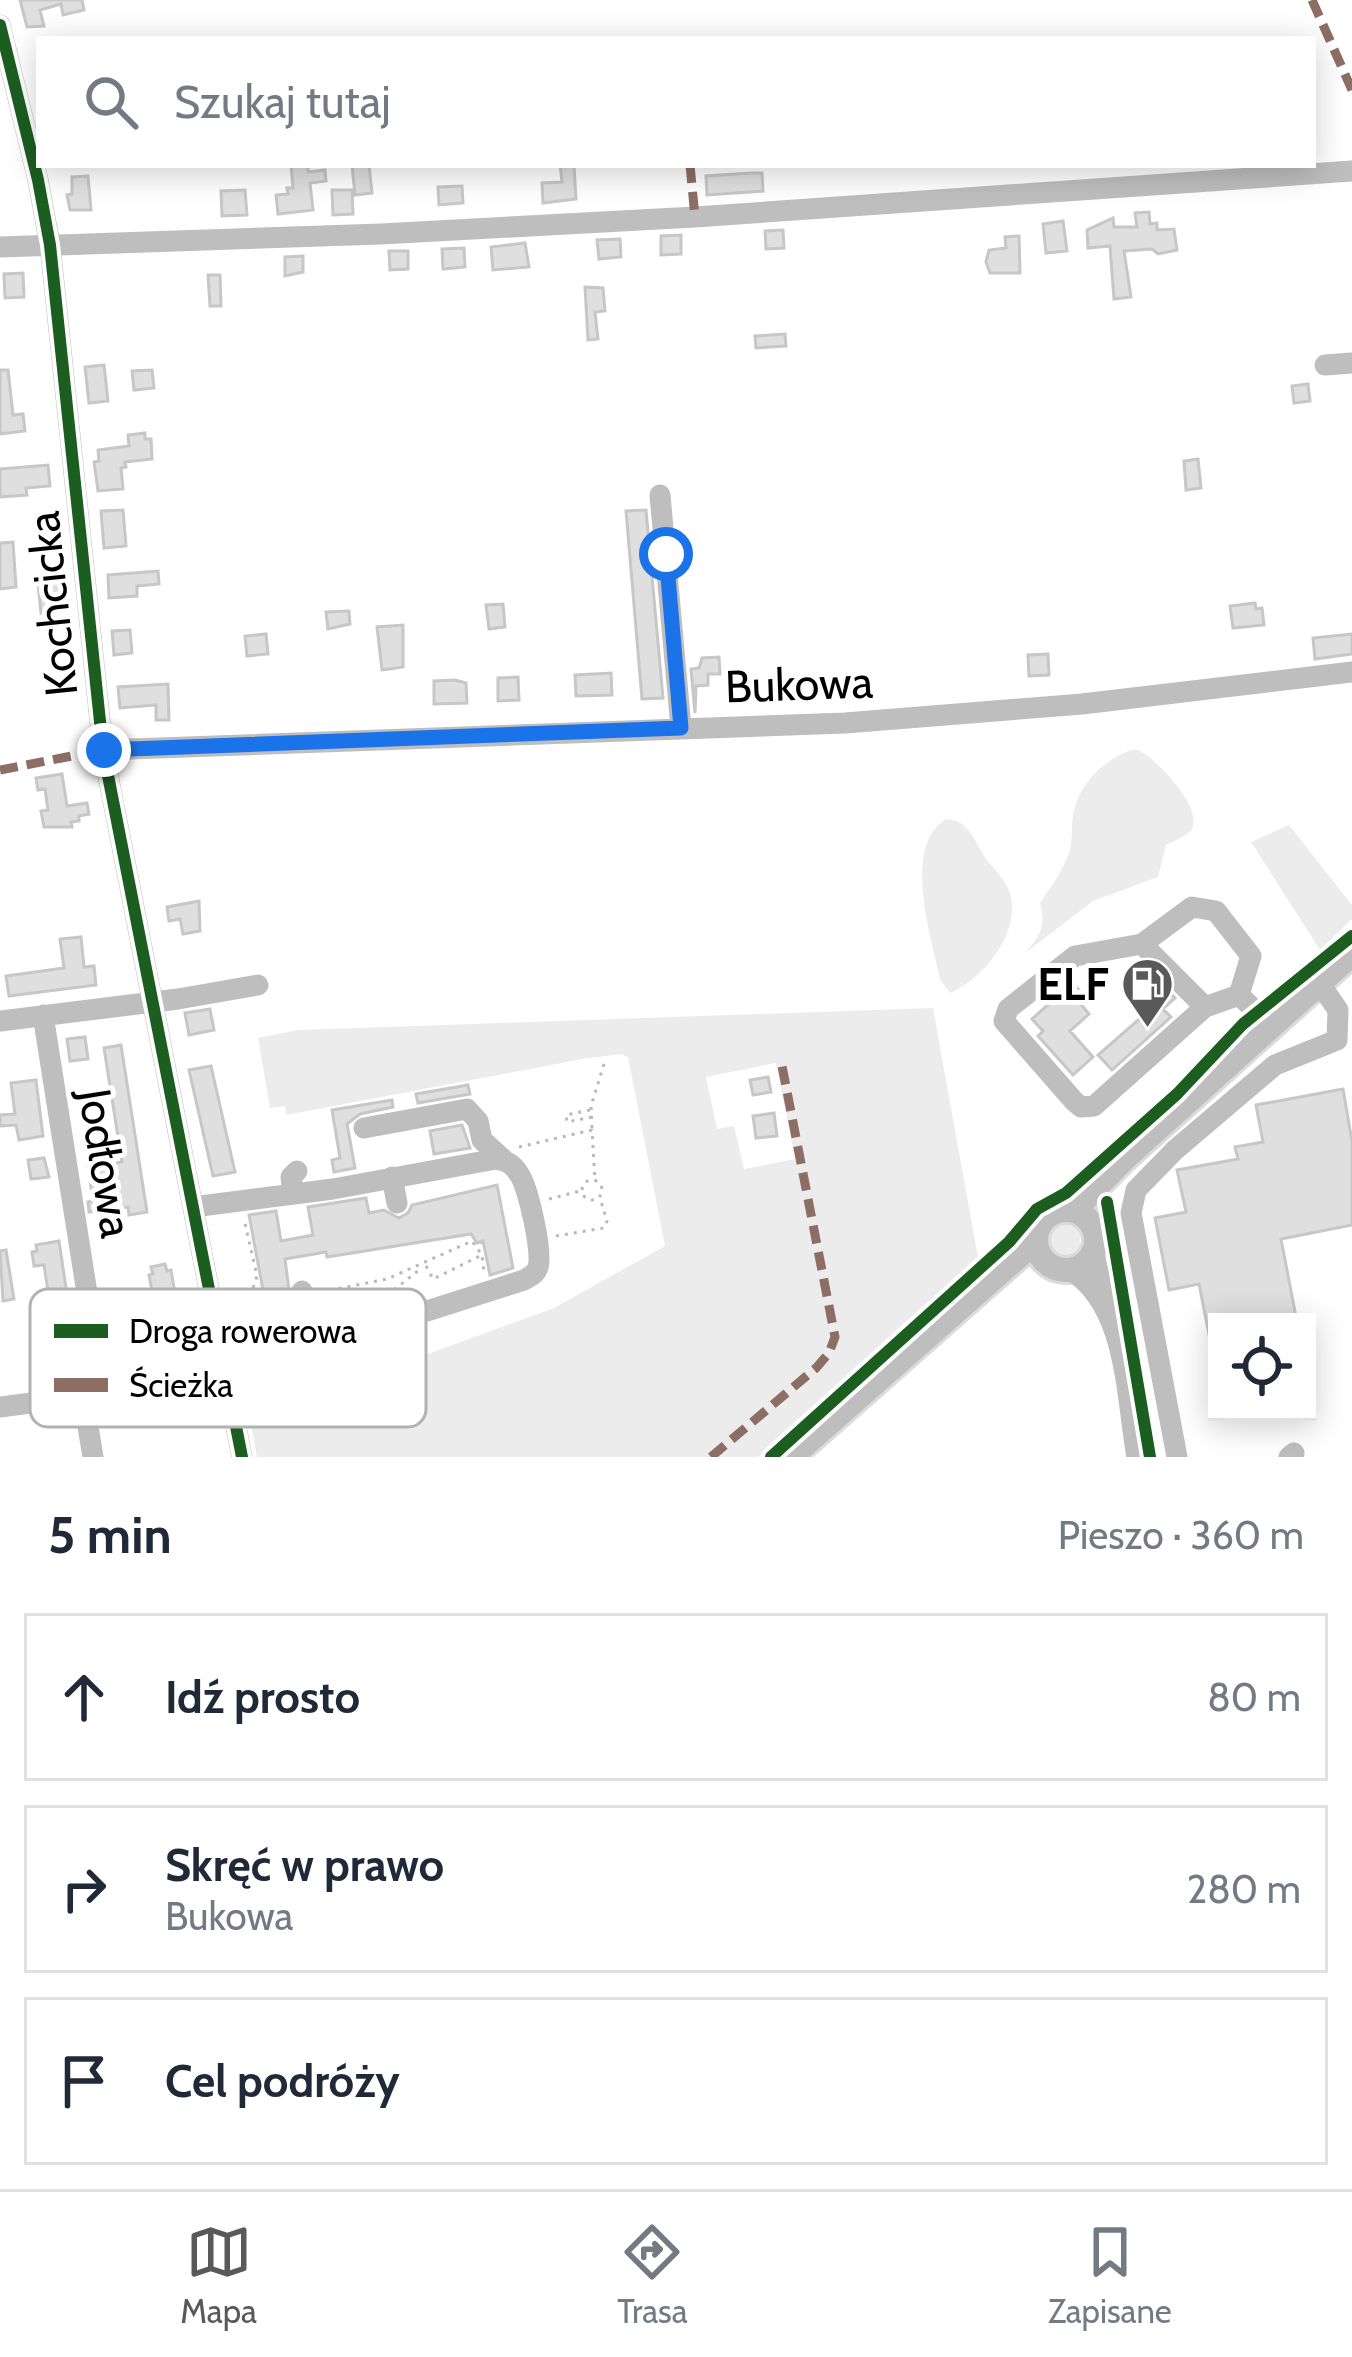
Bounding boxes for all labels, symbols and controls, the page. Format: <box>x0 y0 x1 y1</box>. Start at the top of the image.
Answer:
search box <box>36 36 1316 168</box>
icon: search <box>78 69 144 135</box>
text: Szukaj tutaj <box>174 75 391 129</box>
street label: Kochcicka <box>15 509 89 699</box>
route start <box>639 527 693 581</box>
street label: Bukowa <box>724 654 874 714</box>
route end <box>77 723 131 777</box>
fuel station icon: ELF <box>1120 956 1176 1030</box>
place label: ELF <box>1037 957 1109 1011</box>
street label: Jodłowa <box>67 1084 144 1242</box>
legend <box>30 1289 426 1427</box>
text: Droga rowerowa <box>129 1311 357 1351</box>
map controls <box>1208 1313 1316 1421</box>
button: locate <box>1208 1313 1316 1421</box>
text: Ścieżka <box>129 1365 233 1405</box>
text: 5 min <box>48 1504 172 1566</box>
text: Pieszo · 360 m <box>1058 1511 1304 1559</box>
icon: ahead <box>51 1664 117 1730</box>
text: Idź prosto <box>165 1670 360 1724</box>
text: 80 m <box>1207 1673 1301 1721</box>
text: Skręć w prawo <box>165 1838 444 1892</box>
icon: right <box>51 1856 117 1922</box>
text: 280 m <box>1187 1865 1301 1913</box>
text: Bukowa <box>165 1892 293 1940</box>
icon: arrive <box>51 2048 117 2114</box>
text: Cel podróży <box>165 2054 400 2108</box>
tab: Mapa <box>180 2219 257 2331</box>
tab: Trasa <box>617 2219 688 2331</box>
tab: Zapisane <box>1048 2219 1172 2331</box>

